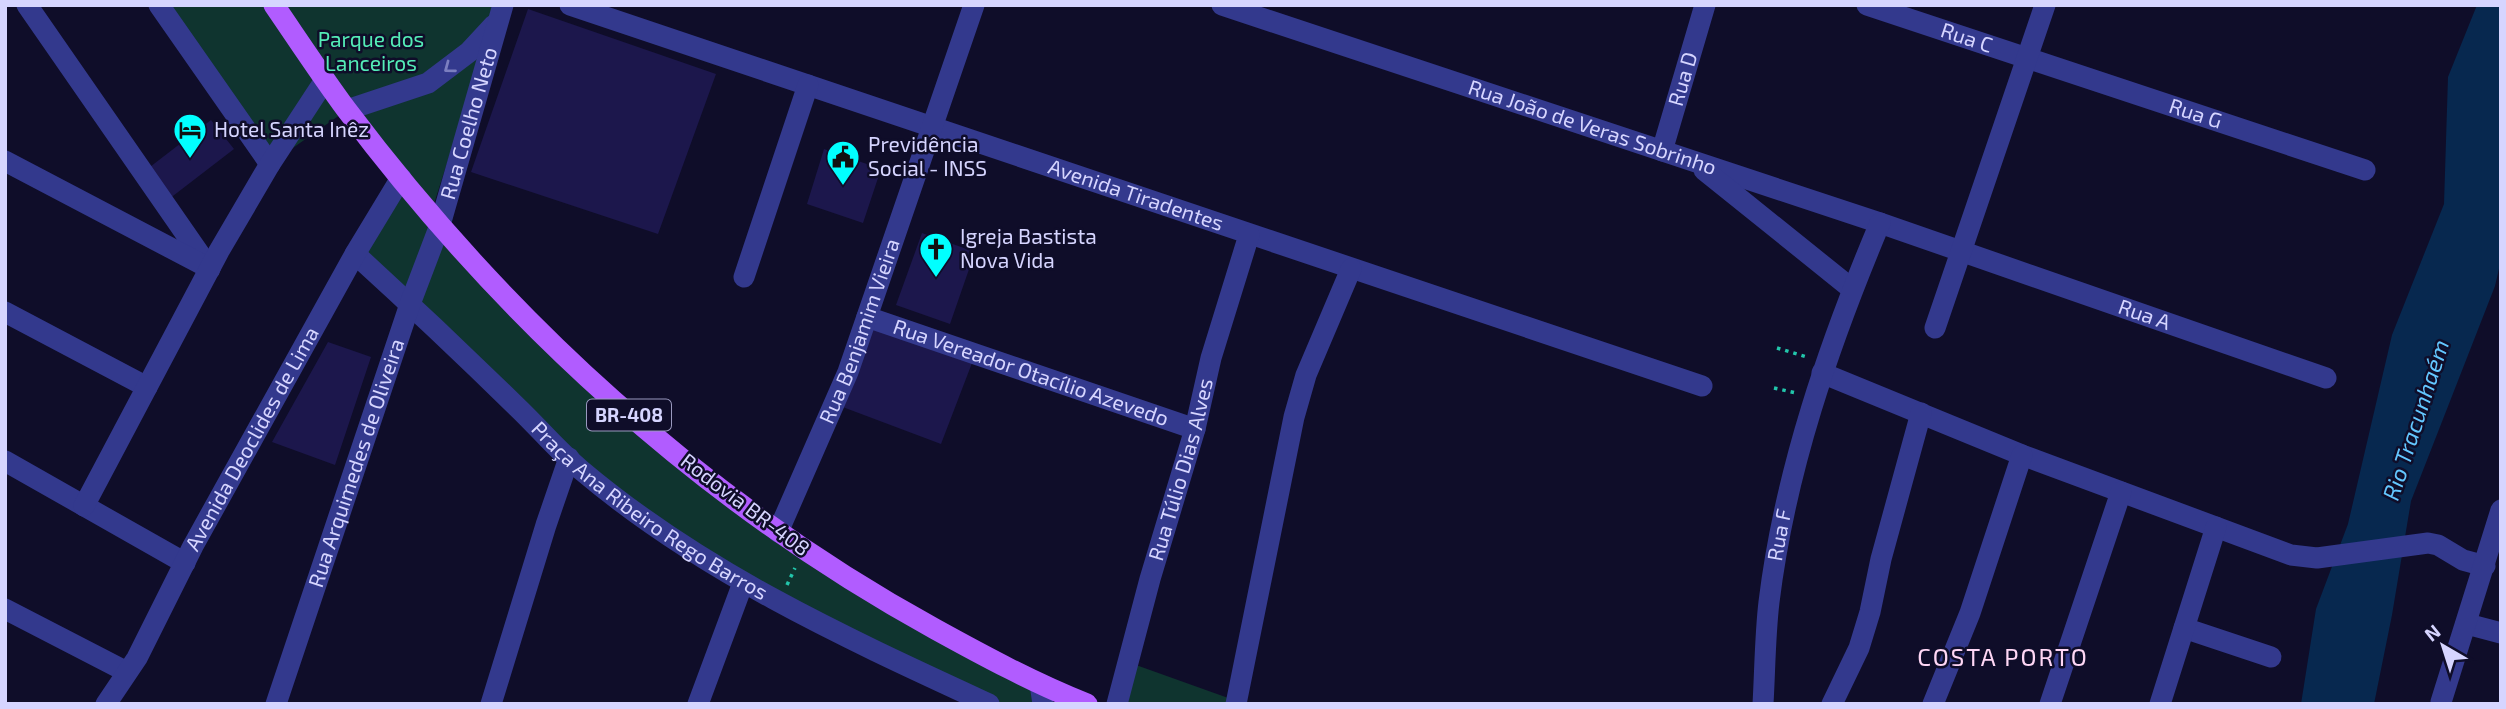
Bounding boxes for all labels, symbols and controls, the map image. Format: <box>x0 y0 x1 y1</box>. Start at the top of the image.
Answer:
street label: Rua C <box>1938 16 1996 57</box>
park label: Parque dos Lanceiros <box>318 26 424 75</box>
street label: Rua Coelho Neto <box>434 44 501 202</box>
street label: Rua D <box>1662 49 1702 109</box>
one-way arrow <box>444 60 457 72</box>
street label: Rua João de Veras Sobrinho <box>1465 74 1720 179</box>
street label: Rua G <box>2166 92 2226 133</box>
hotel icon: Hotel Santa Inêz <box>171 111 209 160</box>
place label: Hotel Santa Inêz <box>214 116 369 141</box>
place label: Previdência Social - INSS <box>868 131 987 180</box>
public building icon: Previdência Social - INSS <box>824 138 862 187</box>
street label: Avenida Tiradentes <box>1046 153 1227 235</box>
place label: Igreja Bastista Nova Vida <box>960 223 1097 272</box>
church icon: Igreja Bastista Nova Vida <box>917 230 955 279</box>
street label: Rua Benjamim Vieira <box>813 235 904 427</box>
street label: Rua A <box>2115 293 2174 334</box>
street label: Rua Vereador Otacílio Azevedo <box>890 313 1172 430</box>
street label: Avenida Deoclides de Lima <box>179 322 323 555</box>
street label: Rua Arquimedes de Oliveira <box>302 335 408 590</box>
water label: Rio Tracunhaém <box>2376 336 2454 504</box>
street label: Rua Túlio Dias Alves <box>1142 376 1217 564</box>
road number: BR-408 <box>587 400 671 430</box>
street label: Praça Ana Ribeiro Rego Barros <box>527 415 772 604</box>
street label: Rodovia BR-408 <box>677 447 815 560</box>
street label: Rua F <box>1761 506 1796 563</box>
north arrow <box>2408 611 2478 681</box>
text: N <box>2419 619 2445 646</box>
district label: COSTA PORTO <box>1917 642 2089 671</box>

